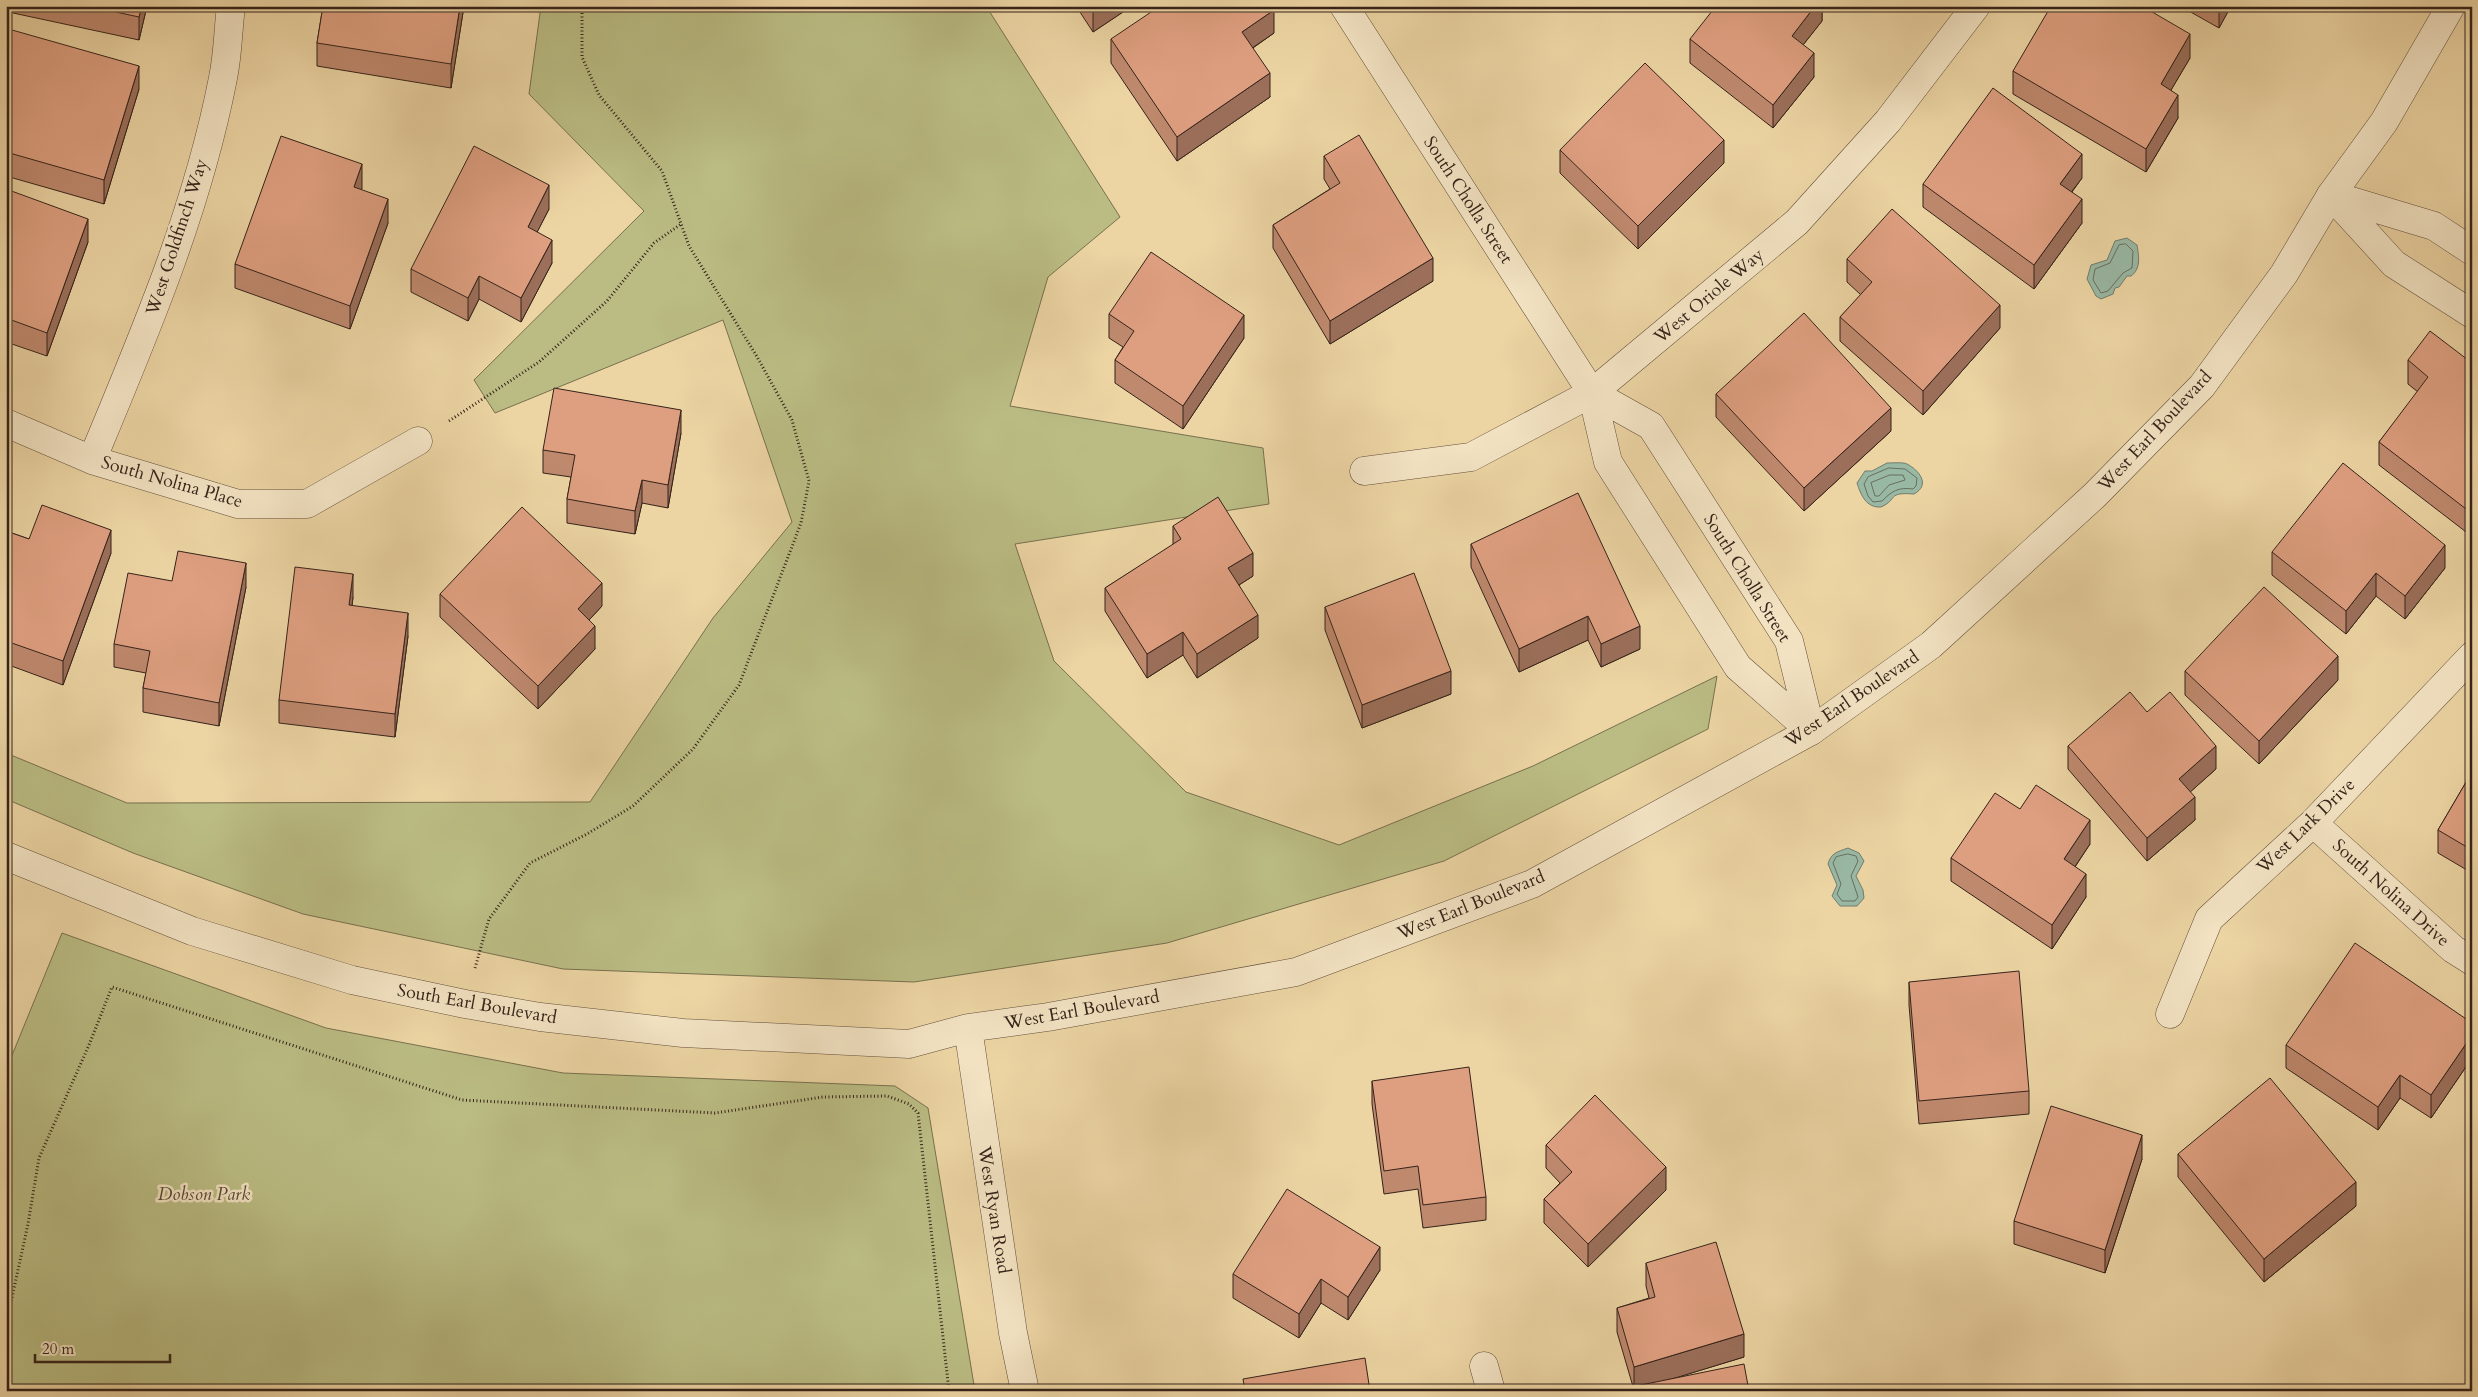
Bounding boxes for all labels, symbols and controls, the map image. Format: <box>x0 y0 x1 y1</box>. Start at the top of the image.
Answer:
street label: South Cholla Street <box>1417 131 1519 269</box>
street label: West Goldfinch Way <box>140 155 214 319</box>
street label: West Oriole Way <box>1648 242 1770 350</box>
street label: West Earl Boulevard <box>2092 365 2218 498</box>
street label: South Nolina Place <box>98 450 246 514</box>
street label: South Cholla Street <box>1697 509 1797 647</box>
street label: West Earl Boulevard <box>1779 644 1924 754</box>
street label: West Lark Drive <box>2251 773 2361 880</box>
street label: South Nolina Drive <box>2327 833 2455 953</box>
street label: West Earl Boulevard <box>1393 864 1549 946</box>
street label: South Earl Boulevard <box>395 978 559 1030</box>
street label: West Earl Boulevard <box>1001 984 1162 1036</box>
street label: West Ryan Road <box>971 1143 1016 1276</box>
park label: Dobson Park <box>158 1182 250 1207</box>
scale bar <box>35 1332 170 1364</box>
text: 20 m <box>42 1339 74 1359</box>

